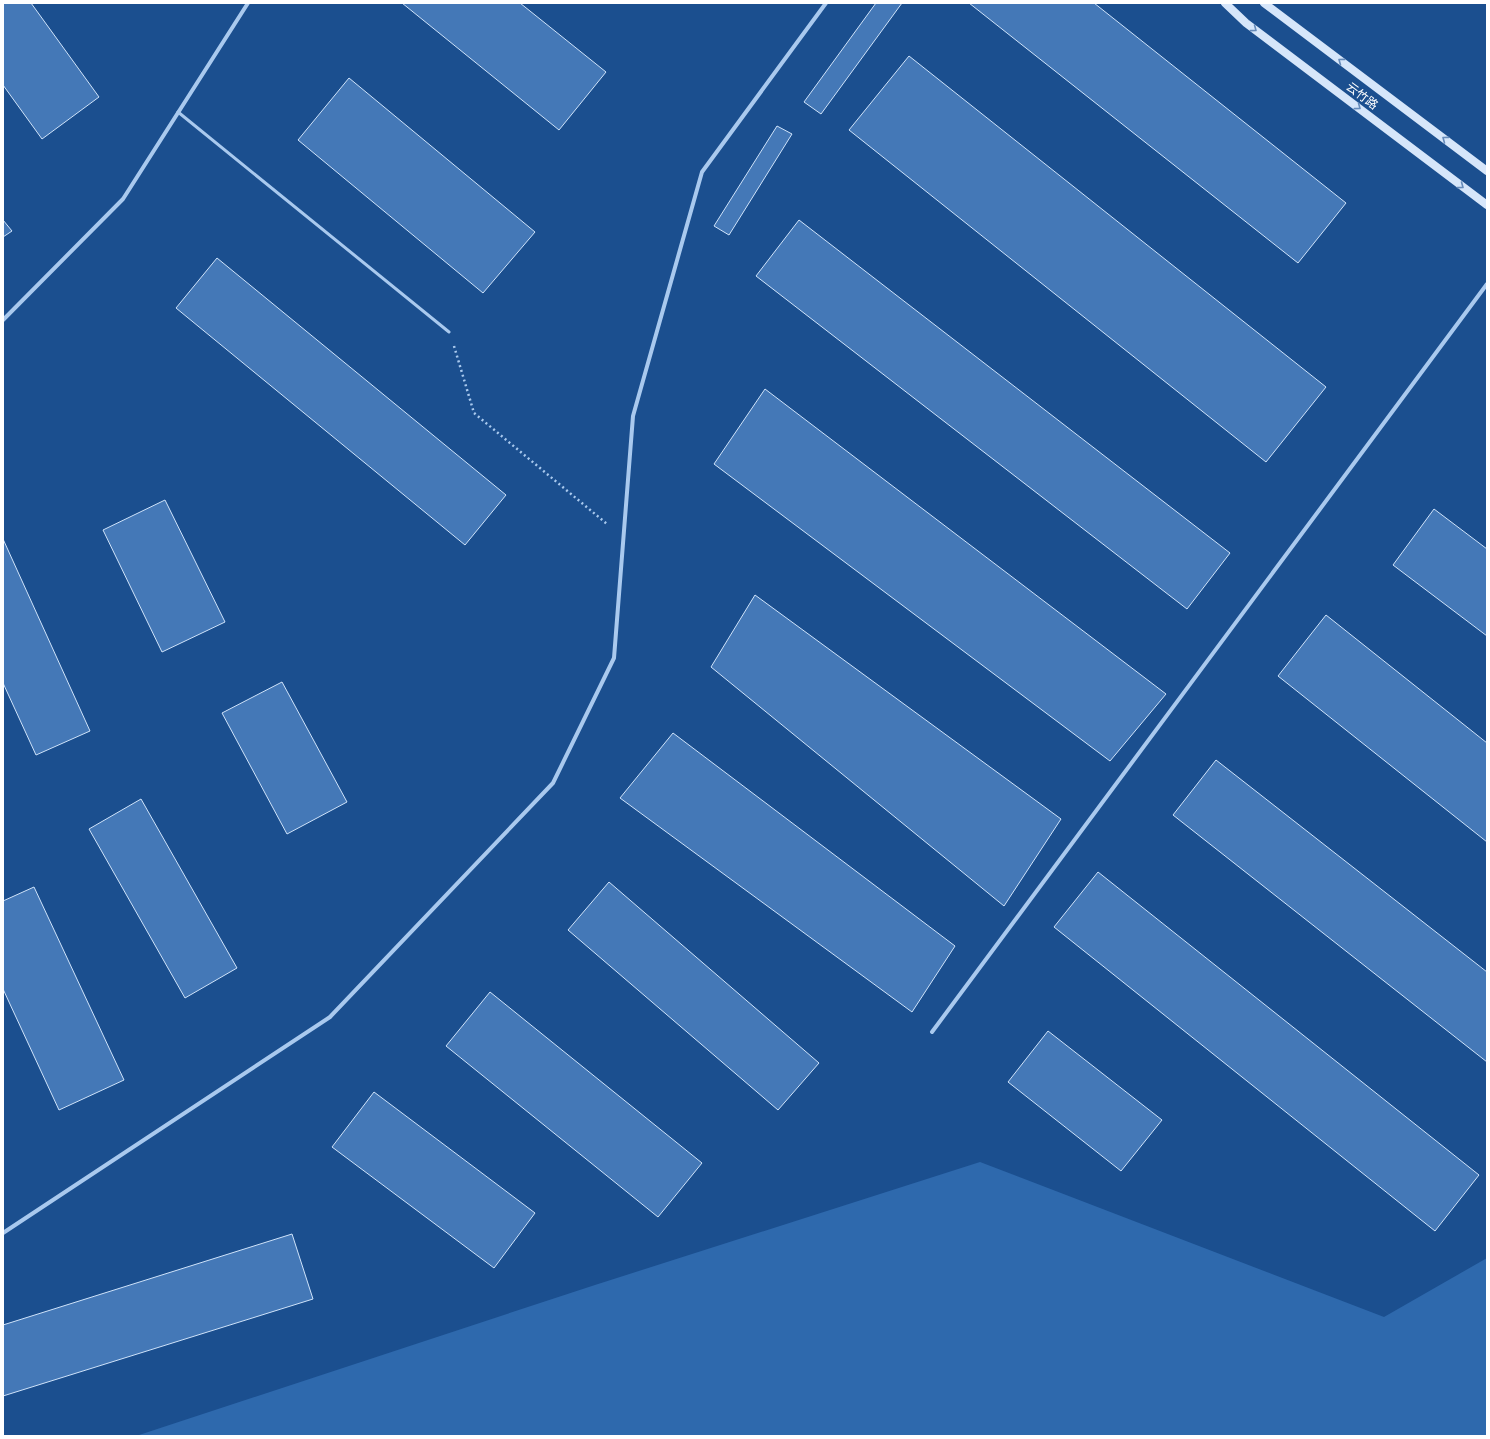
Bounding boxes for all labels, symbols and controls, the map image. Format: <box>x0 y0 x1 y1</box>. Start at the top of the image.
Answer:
one-way arrow <box>1249 24 1256 31</box>
one-way arrow <box>1338 59 1345 66</box>
street label: 云竹路 <box>1343 80 1381 112</box>
one-way arrow <box>1353 103 1360 110</box>
one-way arrow <box>1442 137 1449 144</box>
one-way arrow <box>1457 181 1464 188</box>

